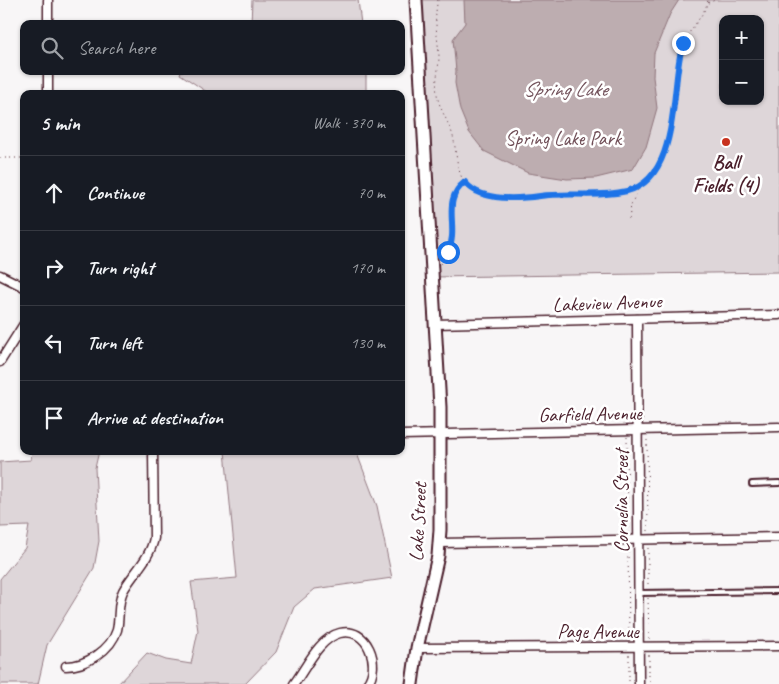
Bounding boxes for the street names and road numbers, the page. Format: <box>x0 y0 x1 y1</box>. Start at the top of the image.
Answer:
street label: Lakeview Avenue <box>552 289 663 317</box>
street label: Garfield Avenue <box>538 401 643 427</box>
street label: Cornelia Street <box>609 446 634 553</box>
street label: Lake Street <box>403 479 433 562</box>
street label: Page Avenue <box>557 619 640 644</box>

